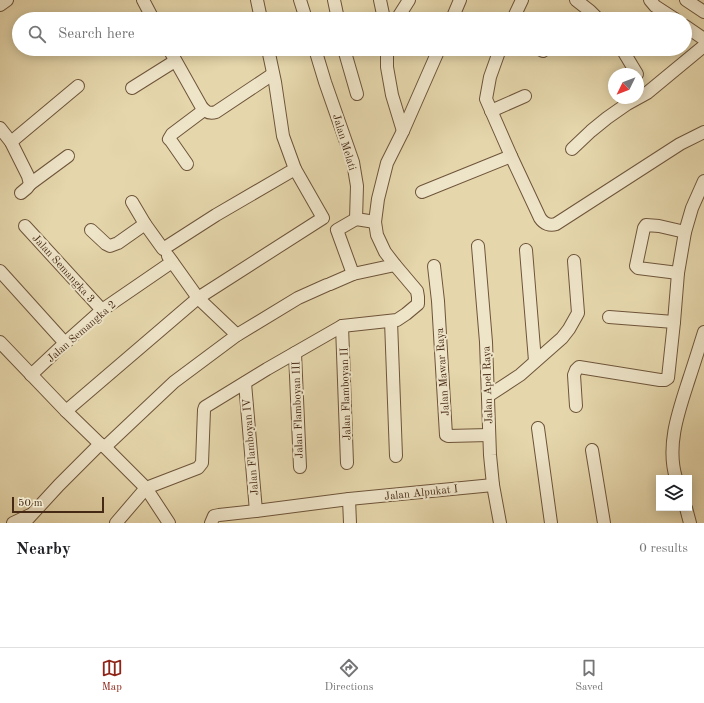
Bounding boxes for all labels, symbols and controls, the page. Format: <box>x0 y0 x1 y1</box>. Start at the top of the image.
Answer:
search box <box>12 12 692 56</box>
icon: search <box>26 23 48 45</box>
text: Search here <box>58 27 135 42</box>
north arrow <box>608 68 644 104</box>
street label: Jalan Melati <box>330 113 357 172</box>
street label: Jalan Semangka 3 <box>30 233 96 305</box>
street label: Jalan Semangka 2 <box>45 299 119 365</box>
street label: Jalan Mawar Raya <box>435 327 452 416</box>
street label: Jalan Apel Raya <box>482 345 495 424</box>
street label: Jalan Flamboyan II <box>339 347 354 441</box>
street label: Jalan Flamboyan III <box>291 361 306 459</box>
street label: Jalan Flamboyan IV <box>242 397 261 496</box>
map controls <box>656 475 692 511</box>
button: layers <box>656 475 692 511</box>
street label: Jalan Alpukat I <box>384 484 459 503</box>
scale bar <box>12 495 104 514</box>
text: 50 m <box>18 498 43 509</box>
text: Nearby <box>16 541 71 558</box>
text: 0 results <box>639 542 688 555</box>
tab: Map <box>101 657 123 695</box>
tab: Directions <box>325 657 373 695</box>
tab: Saved <box>575 657 603 695</box>

